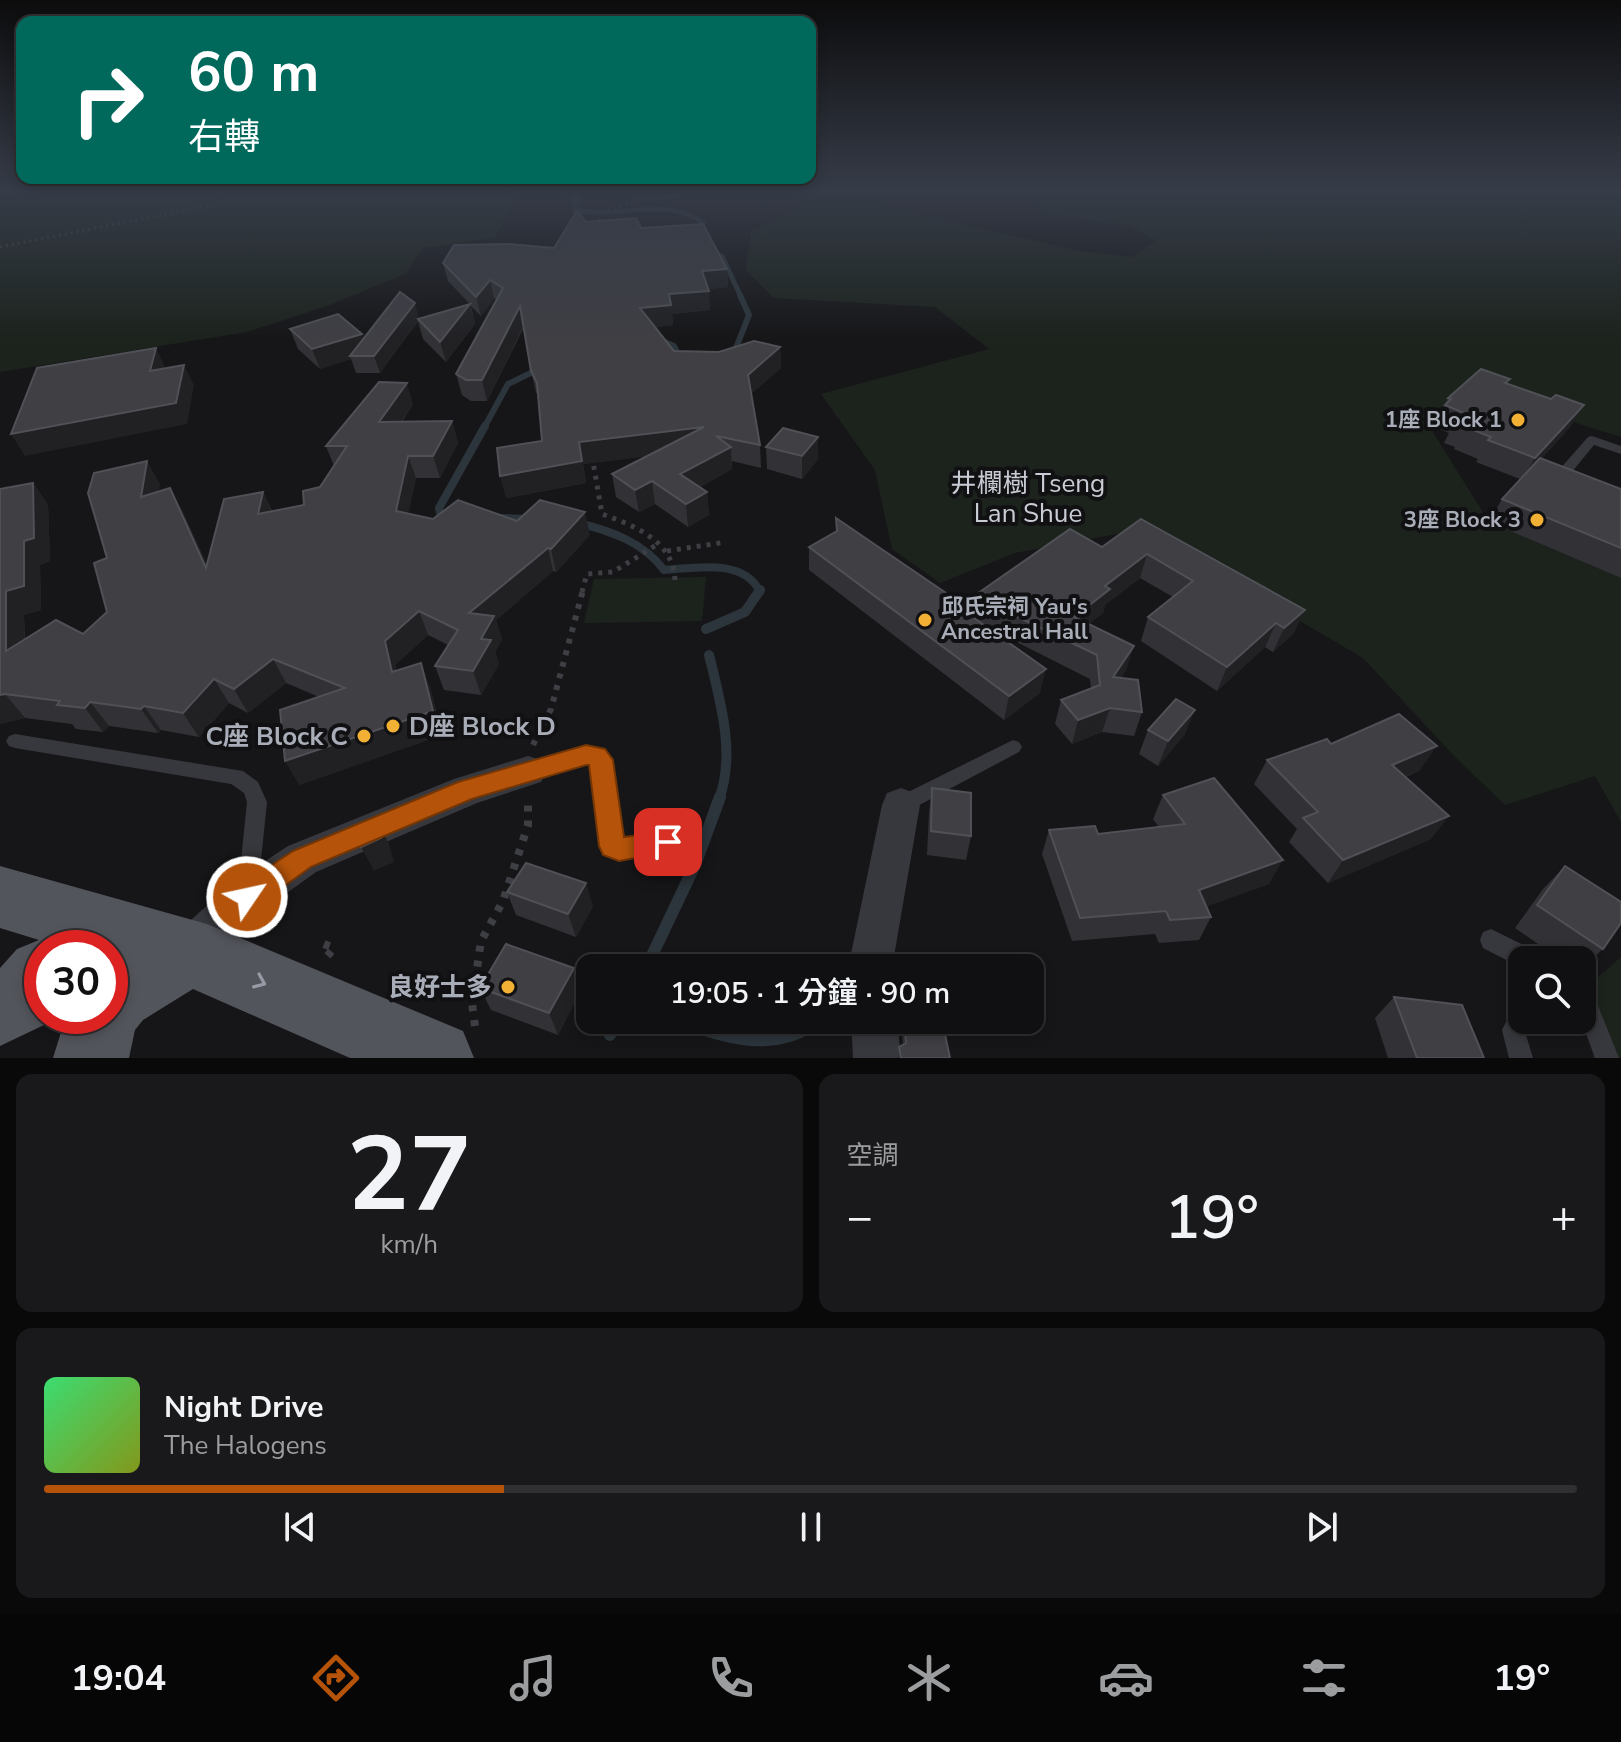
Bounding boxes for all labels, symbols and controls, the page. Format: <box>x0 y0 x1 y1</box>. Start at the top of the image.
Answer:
text: 60 m <box>188 34 319 111</box>
icon: right <box>56 48 160 152</box>
text: 右轉 <box>188 113 260 162</box>
place label: 1座 Block 1 <box>1385 405 1502 435</box>
marker: 1座 Block 1 <box>1509 411 1527 429</box>
district label: 井欄樹 Tseng Lan Shue <box>951 466 1105 531</box>
place label: 3座 Block 3 <box>1404 505 1521 535</box>
marker: 3座 Block 3 <box>1528 511 1546 529</box>
place label: 邱氏宗祠 Yau's Ancestral Hall <box>941 592 1088 647</box>
marker: 邱氏宗祠 Yau's Ancestral Hall <box>916 611 934 629</box>
place label: D座 Block D <box>409 709 556 744</box>
marker: D座 Block D <box>384 717 402 735</box>
place label: C座 Block C <box>205 719 348 754</box>
marker: C座 Block C <box>355 727 373 745</box>
pin <box>634 808 702 876</box>
icon: arrive <box>646 820 690 864</box>
position arrow <box>205 855 289 939</box>
speed limit sign: 30 <box>24 930 128 1034</box>
map controls <box>1508 946 1596 1034</box>
button: search <box>1508 946 1596 1034</box>
place label: 良好士多 <box>388 970 492 1005</box>
one-way arrow <box>252 972 266 988</box>
text: 19:05 · 1 分鐘 · 90 m <box>670 973 950 1014</box>
marker: 良好士多 <box>499 978 517 996</box>
text: 27 <box>347 1104 472 1246</box>
text: 空調 <box>847 1138 899 1173</box>
text: 19° <box>1165 1177 1259 1259</box>
text: − <box>847 1188 873 1248</box>
text: + <box>1551 1188 1577 1248</box>
text: km/h <box>381 1227 438 1262</box>
text: Night Drive <box>164 1387 323 1428</box>
text: The Halogens <box>164 1428 327 1463</box>
icon: previous <box>278 1505 322 1549</box>
icon: pause <box>789 1505 833 1549</box>
icon: next <box>1300 1505 1344 1549</box>
icon: directions <box>308 1650 364 1706</box>
icon: music <box>505 1650 561 1706</box>
icon: phone <box>703 1650 759 1706</box>
icon: climate <box>901 1650 957 1706</box>
icon: car <box>1098 1650 1154 1706</box>
icon: filters <box>1296 1650 1352 1706</box>
text: 19:04 <box>71 1654 166 1703</box>
text: 19° <box>1493 1654 1550 1703</box>

